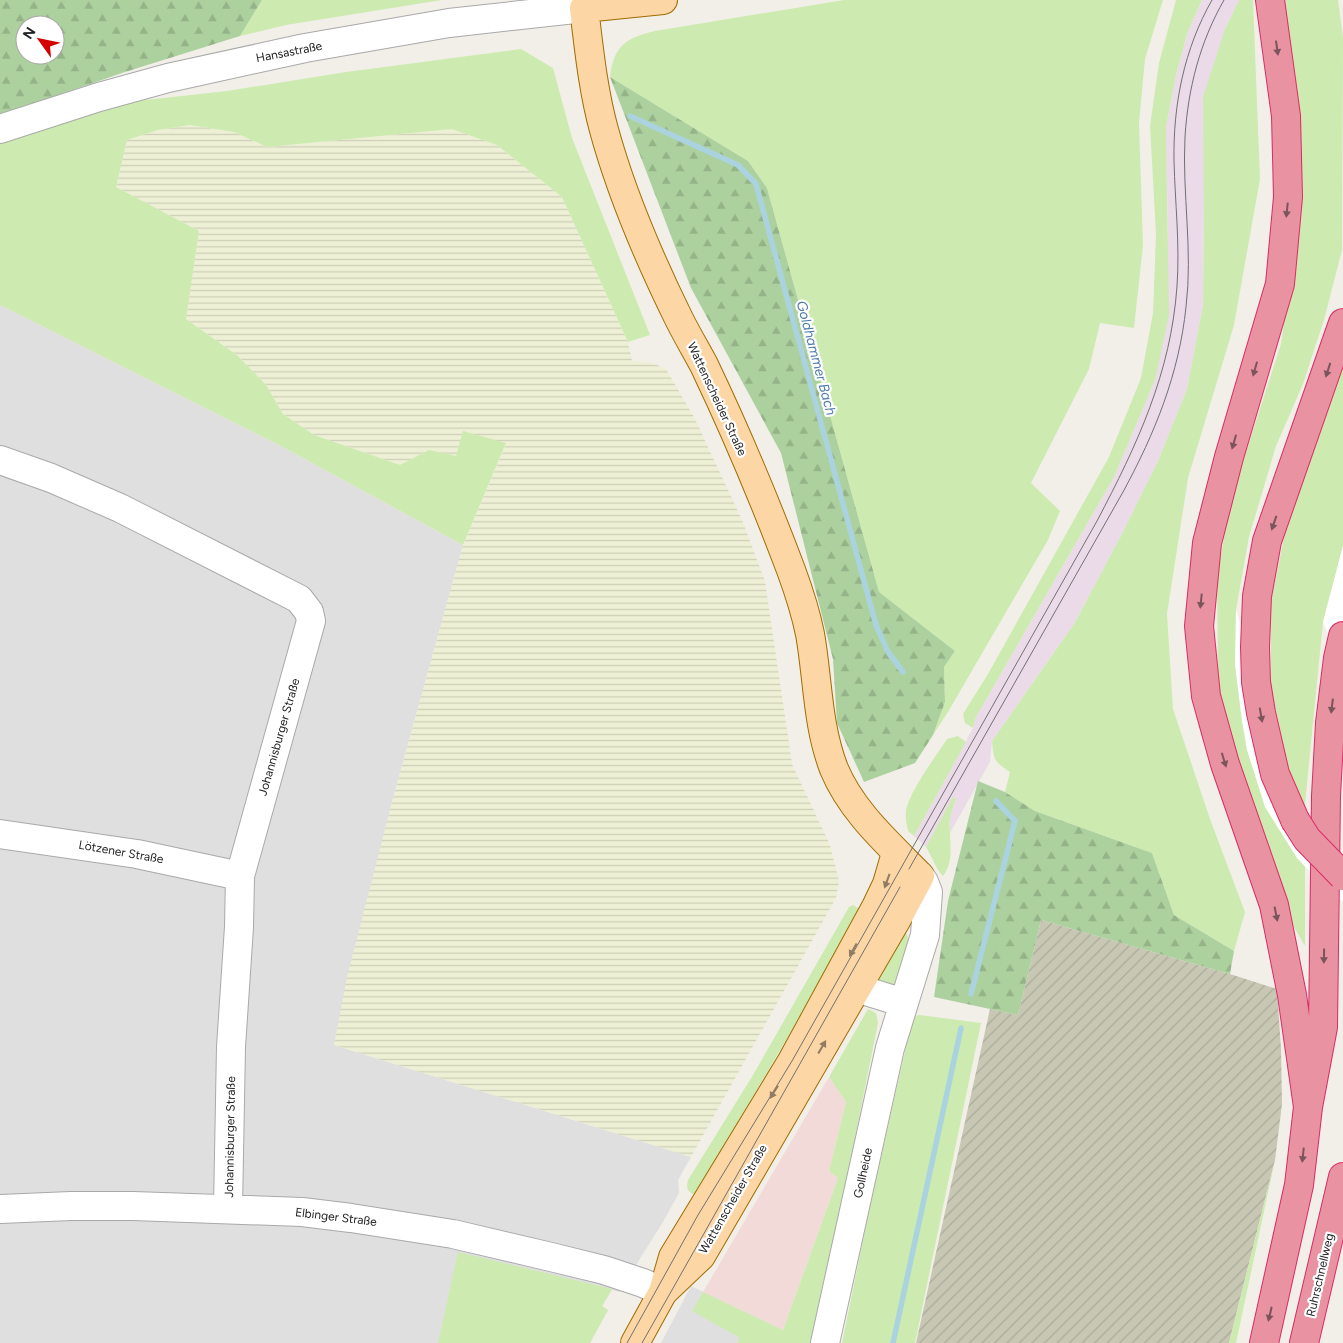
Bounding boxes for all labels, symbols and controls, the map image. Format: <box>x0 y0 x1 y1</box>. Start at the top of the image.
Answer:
north arrow <box>15 15 65 65</box>
text: N <box>19 24 40 42</box>
street label: Hansastraße <box>255 39 324 65</box>
one-way arrow <box>1273 41 1281 57</box>
one-way arrow <box>1283 202 1291 218</box>
water label: Goldhammer Bach <box>793 299 840 417</box>
street label: Wattenscheider Straße <box>685 340 750 458</box>
one-way arrow <box>1250 361 1258 376</box>
one-way arrow <box>1323 362 1331 377</box>
one-way arrow <box>1229 435 1237 450</box>
one-way arrow <box>1269 516 1277 531</box>
one-way arrow <box>1197 593 1205 609</box>
street label: Johannisburger Straße <box>256 676 303 797</box>
one-way arrow <box>1328 699 1336 715</box>
one-way arrow <box>1258 707 1266 723</box>
one-way arrow <box>1221 753 1229 768</box>
street label: Lötzener Straße <box>78 838 165 866</box>
one-way arrow <box>883 873 890 888</box>
one-way arrow <box>1272 907 1280 923</box>
one-way arrow <box>848 944 857 957</box>
one-way arrow <box>1320 948 1328 964</box>
one-way arrow <box>817 1041 826 1054</box>
street label: Johannisburger Straße <box>222 1076 238 1198</box>
one-way arrow <box>769 1086 778 1099</box>
street label: Wattenscheider Straße <box>696 1142 770 1256</box>
street label: Gollheide <box>851 1146 875 1199</box>
one-way arrow <box>1298 1147 1306 1163</box>
street label: Elbinger Straße <box>294 1205 378 1229</box>
street label: Ruhrschnellweg <box>1304 1232 1336 1318</box>
one-way arrow <box>1266 1307 1274 1322</box>

